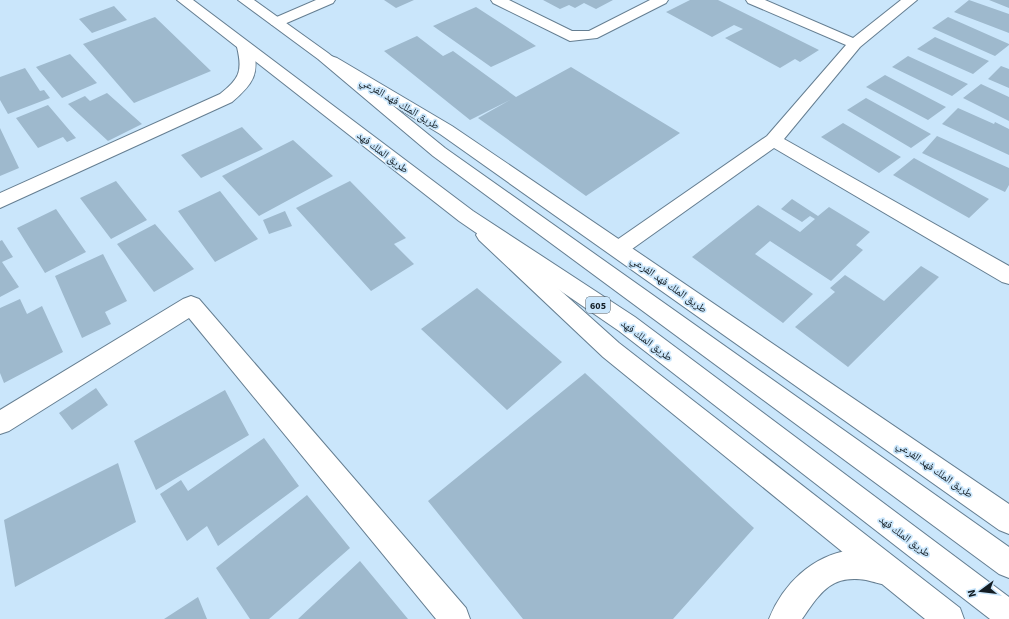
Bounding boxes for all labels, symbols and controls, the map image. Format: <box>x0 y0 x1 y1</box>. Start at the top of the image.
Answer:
street label: طريق الملك فهد الفرعي <box>357 74 442 134</box>
street label: طريق الملك فهد <box>354 128 412 177</box>
street label: طريق الملك فهد الفرعي <box>627 252 710 317</box>
road number: 605 <box>586 297 610 313</box>
street label: طريق الملك فهد <box>618 316 676 365</box>
street label: طريق الملك فهد الفرعي <box>893 437 976 502</box>
street label: طريق الملك فهد <box>876 512 934 561</box>
north arrow <box>961 571 1001 611</box>
text: N <box>964 588 980 599</box>

